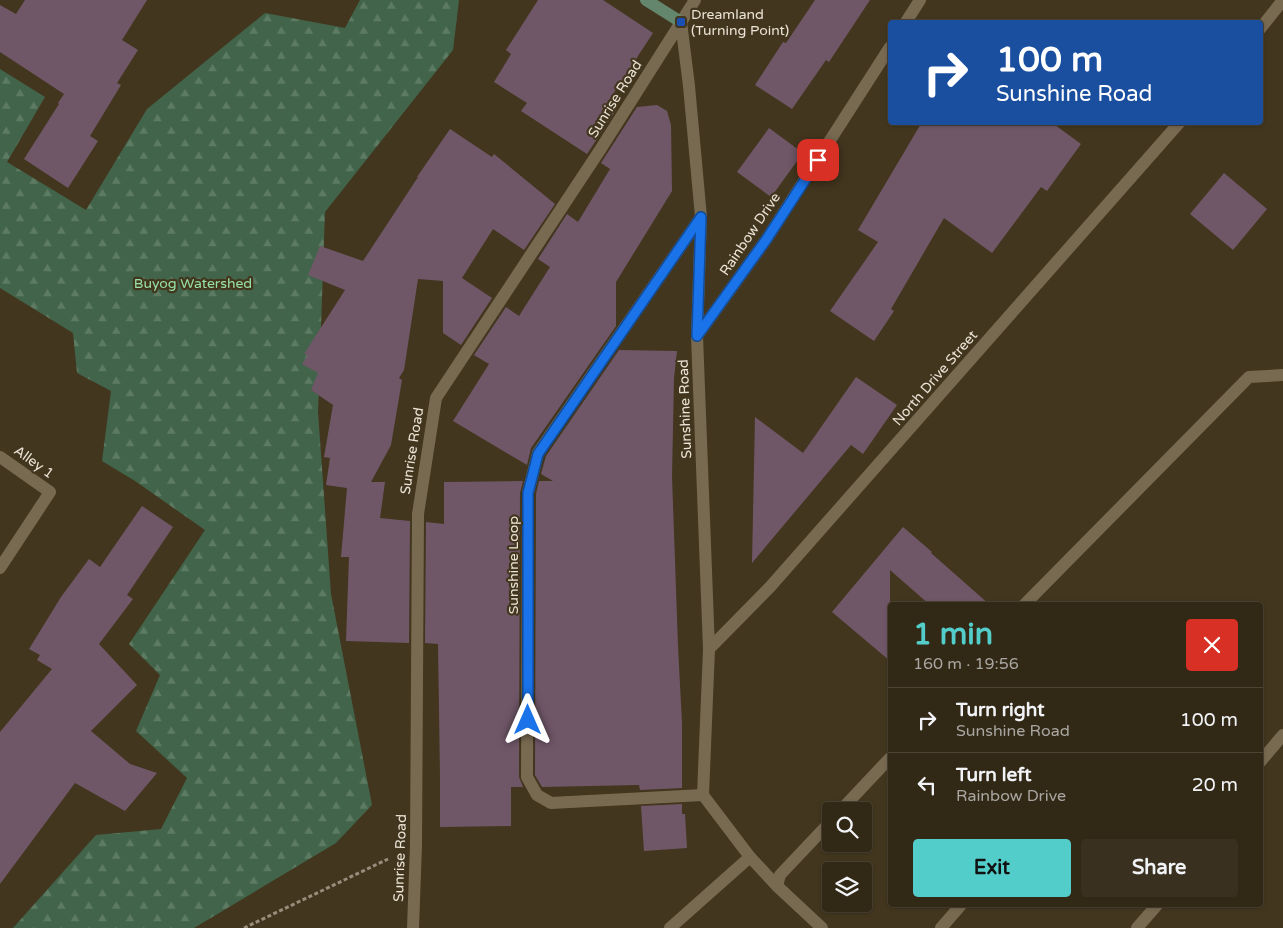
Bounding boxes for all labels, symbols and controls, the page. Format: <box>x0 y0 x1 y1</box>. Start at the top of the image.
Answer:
place label: Dreamland (Turning Point) <box>691 6 789 39</box>
marker: Dreamland (Turning Point) <box>675 16 687 28</box>
text: 100 m <box>996 39 1103 81</box>
icon: right <box>913 40 978 105</box>
street label: Sunrise Road <box>585 57 645 141</box>
text: Sunshine Road <box>996 81 1152 107</box>
pin <box>797 139 839 181</box>
icon: arrive <box>804 146 832 174</box>
street label: Rainbow Drive <box>716 189 784 279</box>
park label: Buyog Watershed <box>134 275 252 292</box>
street label: North Drive Street <box>889 326 981 429</box>
street label: Sunshine Road <box>675 359 695 459</box>
street label: Sunrise Road <box>397 406 427 496</box>
street label: Alley 1 <box>11 442 57 482</box>
street label: Sunshine Loop <box>505 516 522 614</box>
text: 1 min <box>913 616 993 653</box>
button: close <box>1186 619 1238 671</box>
text: 160 m · 19:56 <box>913 654 1019 674</box>
position arrow <box>501 693 553 745</box>
text: Turn right <box>956 699 1044 721</box>
icon: right <box>913 706 941 734</box>
text: 100 m <box>1180 709 1238 731</box>
text: Sunshine Road <box>956 721 1070 741</box>
text: Turn left <box>956 764 1032 786</box>
icon: left <box>913 771 941 799</box>
text: 20 m <box>1192 774 1238 796</box>
text: Rainbow Drive <box>956 786 1066 806</box>
map controls <box>822 802 872 912</box>
button: search <box>822 802 872 852</box>
street label: Sunrise Road <box>390 814 410 902</box>
button: Exit <box>913 839 1071 897</box>
button: Share <box>1081 839 1238 897</box>
button: layers <box>822 862 872 912</box>

